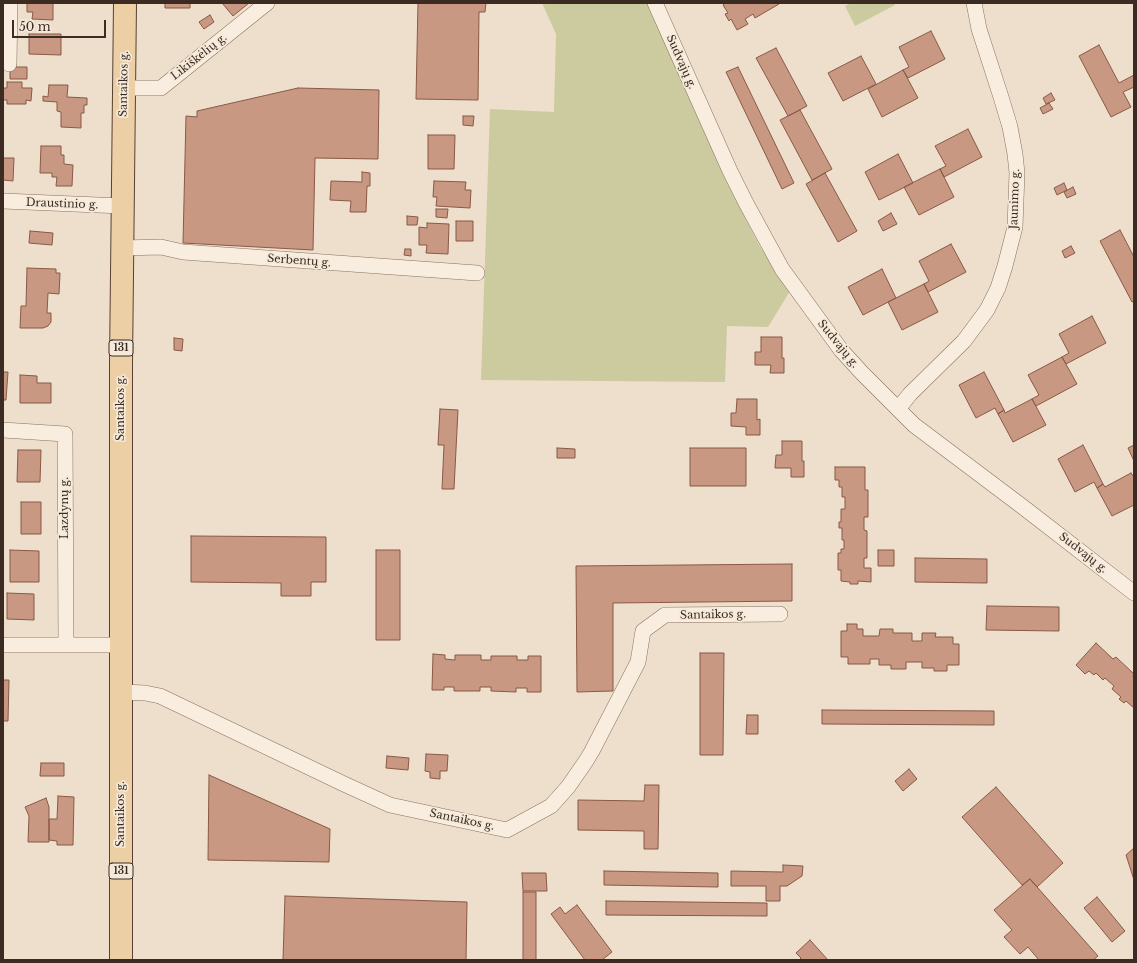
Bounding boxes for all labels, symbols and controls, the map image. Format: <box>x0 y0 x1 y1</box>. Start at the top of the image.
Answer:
scale bar <box>14 12 108 38</box>
text: 50 m <box>19 19 51 34</box>
street label: Likiškėlių g. <box>168 31 230 83</box>
street label: Sudvajų g. <box>663 33 699 91</box>
street label: Santaikos g. <box>117 51 131 117</box>
street label: Jaunimo g. <box>1007 169 1023 229</box>
street label: Draustinio g. <box>26 196 98 212</box>
street label: Serbentų g. <box>267 252 331 270</box>
street label: Sudvajų g. <box>815 317 861 371</box>
road number: 131 <box>109 340 133 356</box>
street label: Santaikos g. <box>114 375 128 441</box>
street label: Lazdynų g. <box>58 477 72 539</box>
street label: Sudvajų g. <box>1056 530 1110 576</box>
street label: Santaikos g. <box>680 608 746 622</box>
street label: Santaikos g. <box>114 781 128 847</box>
street label: Santaikos g. <box>428 807 496 833</box>
road number: 131 <box>109 863 133 879</box>

